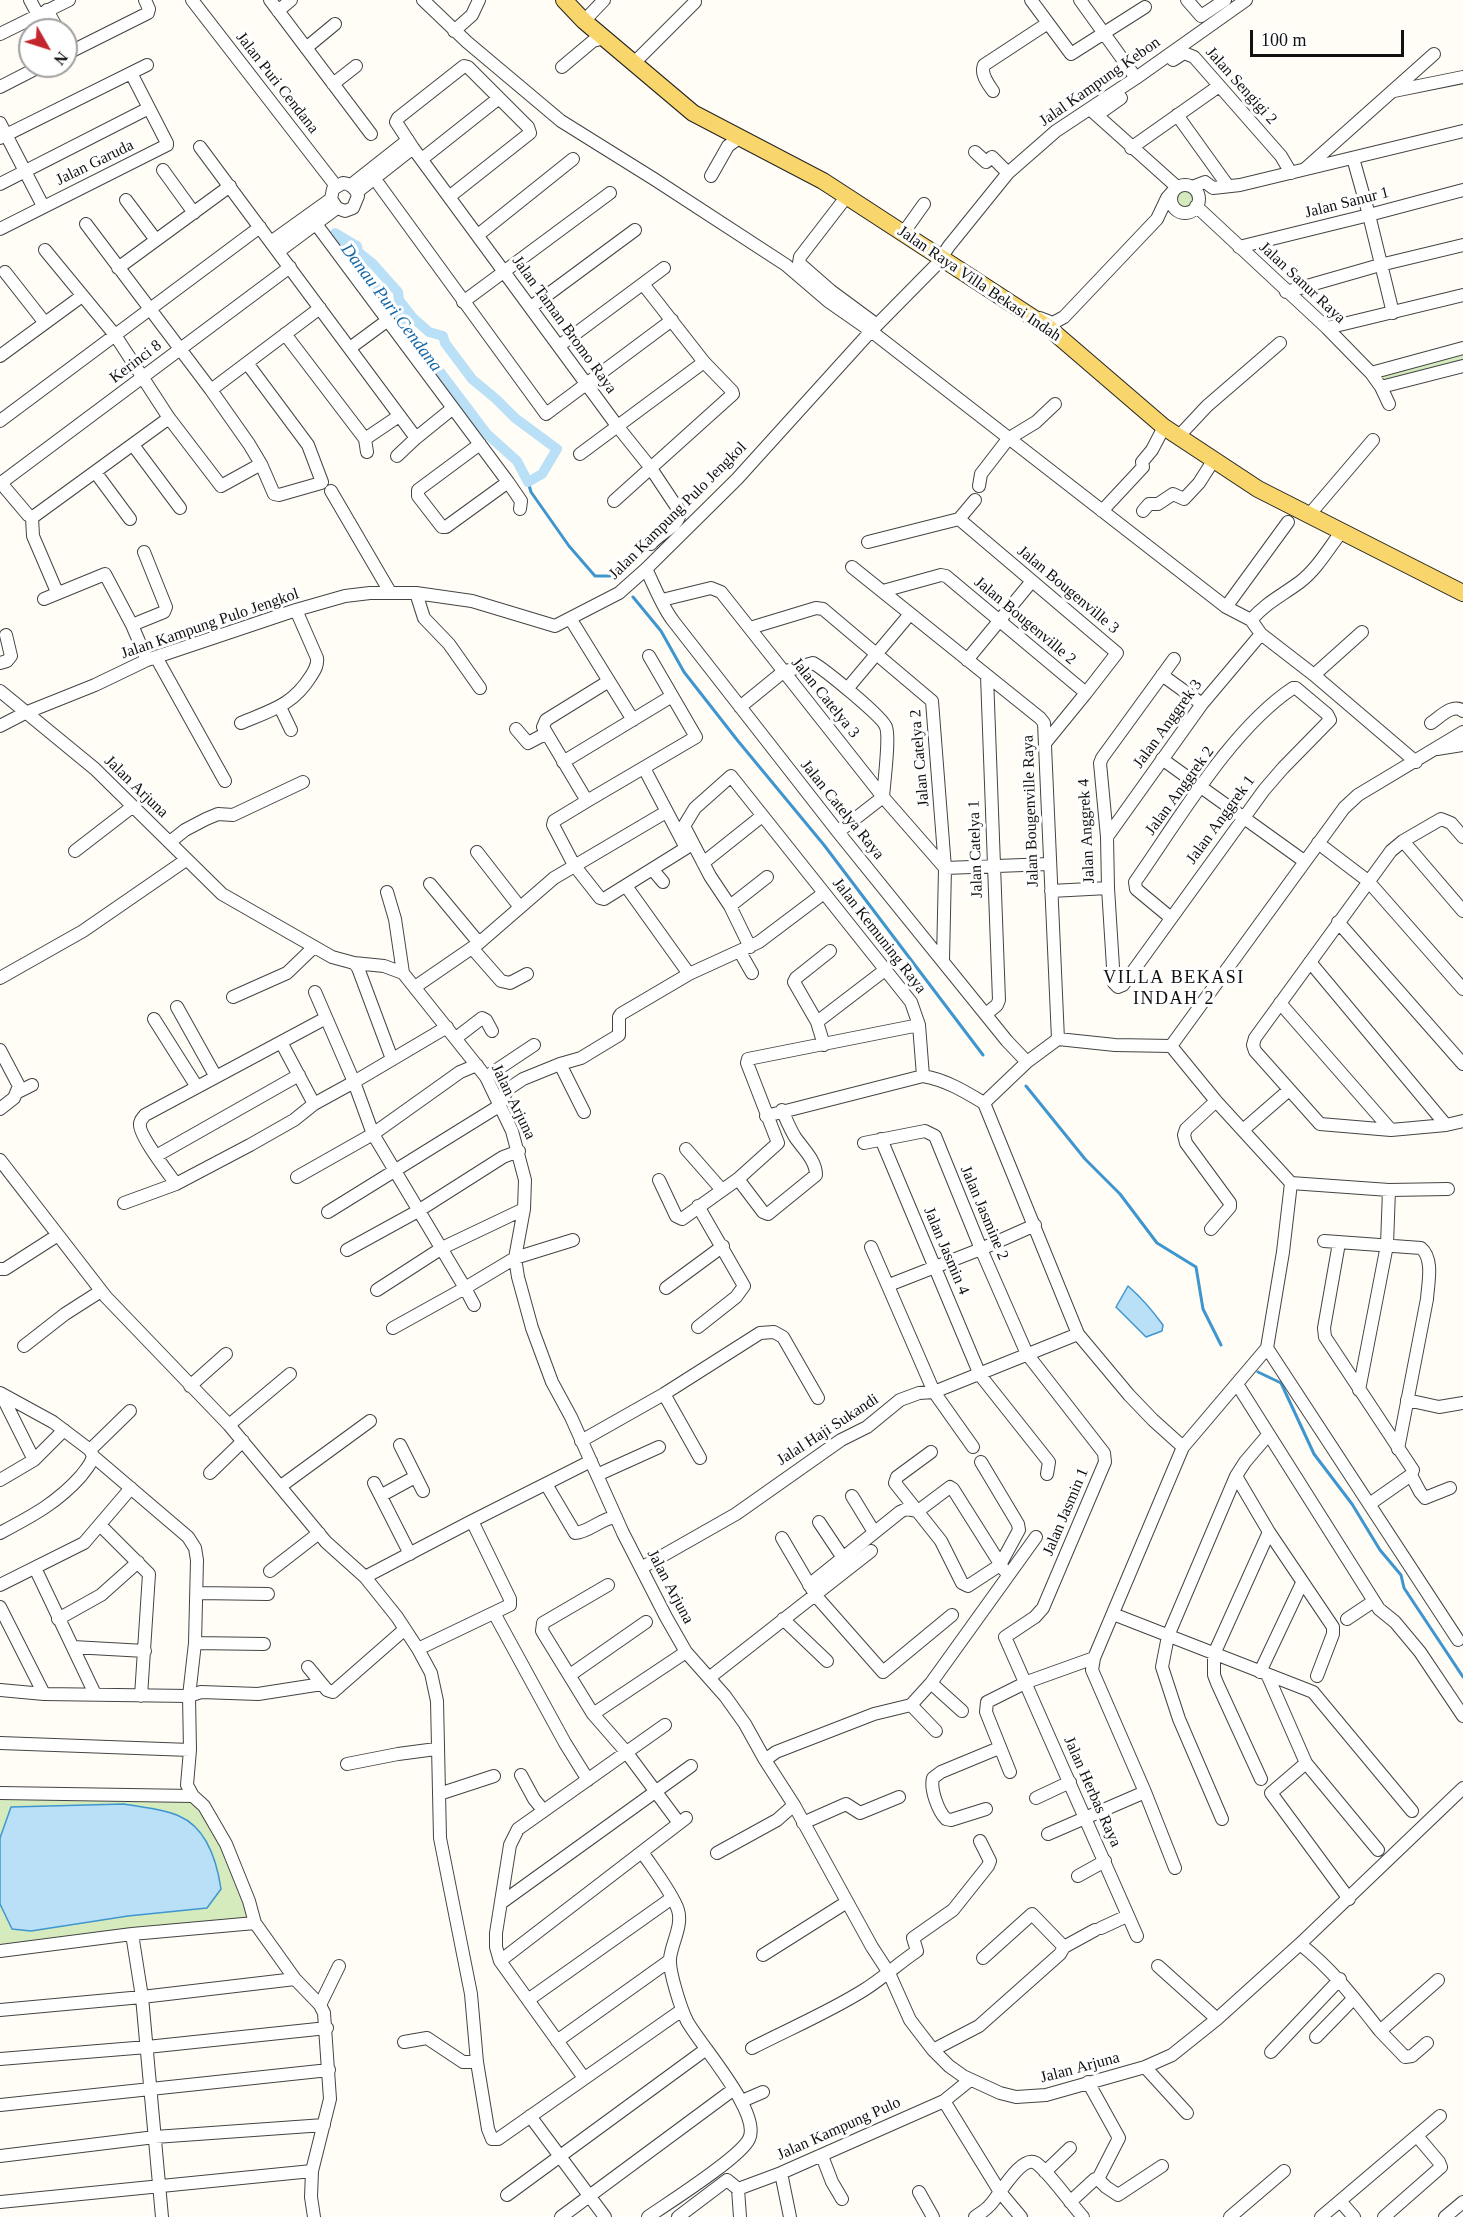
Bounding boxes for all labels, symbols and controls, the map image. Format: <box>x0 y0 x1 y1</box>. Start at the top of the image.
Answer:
north arrow <box>18 18 78 78</box>
scale bar <box>1253 18 1408 56</box>
street label: Jalan Puri Cendana <box>231 28 323 138</box>
text: 100 m <box>1261 30 1307 50</box>
street label: Jalal Kampung Kebon <box>1036 33 1164 131</box>
street label: Jalan Sengigi 2 <box>1201 43 1281 129</box>
text: N <box>51 49 71 68</box>
street label: Jalan Garuda <box>53 136 137 190</box>
street label: Jalan Sanur 1 <box>1303 183 1391 223</box>
street label: Jalan Raya Villa Bekasi Indah <box>894 222 1064 346</box>
street label: Jalan Sanur Raya <box>1255 238 1349 328</box>
water label: Danau Puri Cendana <box>336 240 446 376</box>
street label: Jalan Taman Bromo Raya <box>508 252 620 398</box>
street label: Kerinci 8 <box>106 336 166 388</box>
street label: Jalan Kampung Pulo Jengkol <box>605 438 751 584</box>
street label: Jalan Bougenville 3 <box>1013 542 1123 638</box>
street label: Jalan Bougenville 2 <box>970 573 1080 669</box>
street label: Jalan Kampung Pulo Jengkol <box>118 584 302 664</box>
street label: Jalan Catelya 3 <box>787 654 863 742</box>
street label: Jalan Anggrek 3 <box>1129 676 1207 772</box>
street label: Jalan Catelya 2 <box>906 708 934 808</box>
street label: Jalan Bougenville Raya <box>1019 735 1043 887</box>
street label: Jalan Anggrek 2 <box>1141 743 1219 839</box>
street label: Jalan Arjuna <box>100 752 172 822</box>
street label: Jalan Catelya Raya <box>796 756 888 864</box>
street label: Jalan Anggrek 1 <box>1182 772 1260 868</box>
street label: Jalan Anggrek 4 <box>1075 778 1099 884</box>
street label: Jalan Catelya 1 <box>965 800 987 898</box>
street label: Jalan Kemuning Raya <box>828 874 930 998</box>
district label: VILLA BEKASI INDAH 2 <box>1103 967 1245 1010</box>
street label: Jalan Arjuna <box>487 1061 539 1143</box>
street label: Jalan Jasmine 2 <box>956 1163 1012 1263</box>
street label: Jalan Jasmin 4 <box>919 1204 973 1298</box>
street label: Jalal Haji Sukandi <box>774 1390 882 1470</box>
street label: Jalan Jasmin 1 <box>1039 1465 1093 1559</box>
street label: Jalan Arjuna <box>642 1547 698 1627</box>
street label: Jalan Herbas Raya <box>1059 1734 1125 1850</box>
street label: Jalan Arjuna <box>1038 2048 1122 2088</box>
street label: Jalan Kampung Pulo <box>774 2093 904 2165</box>

